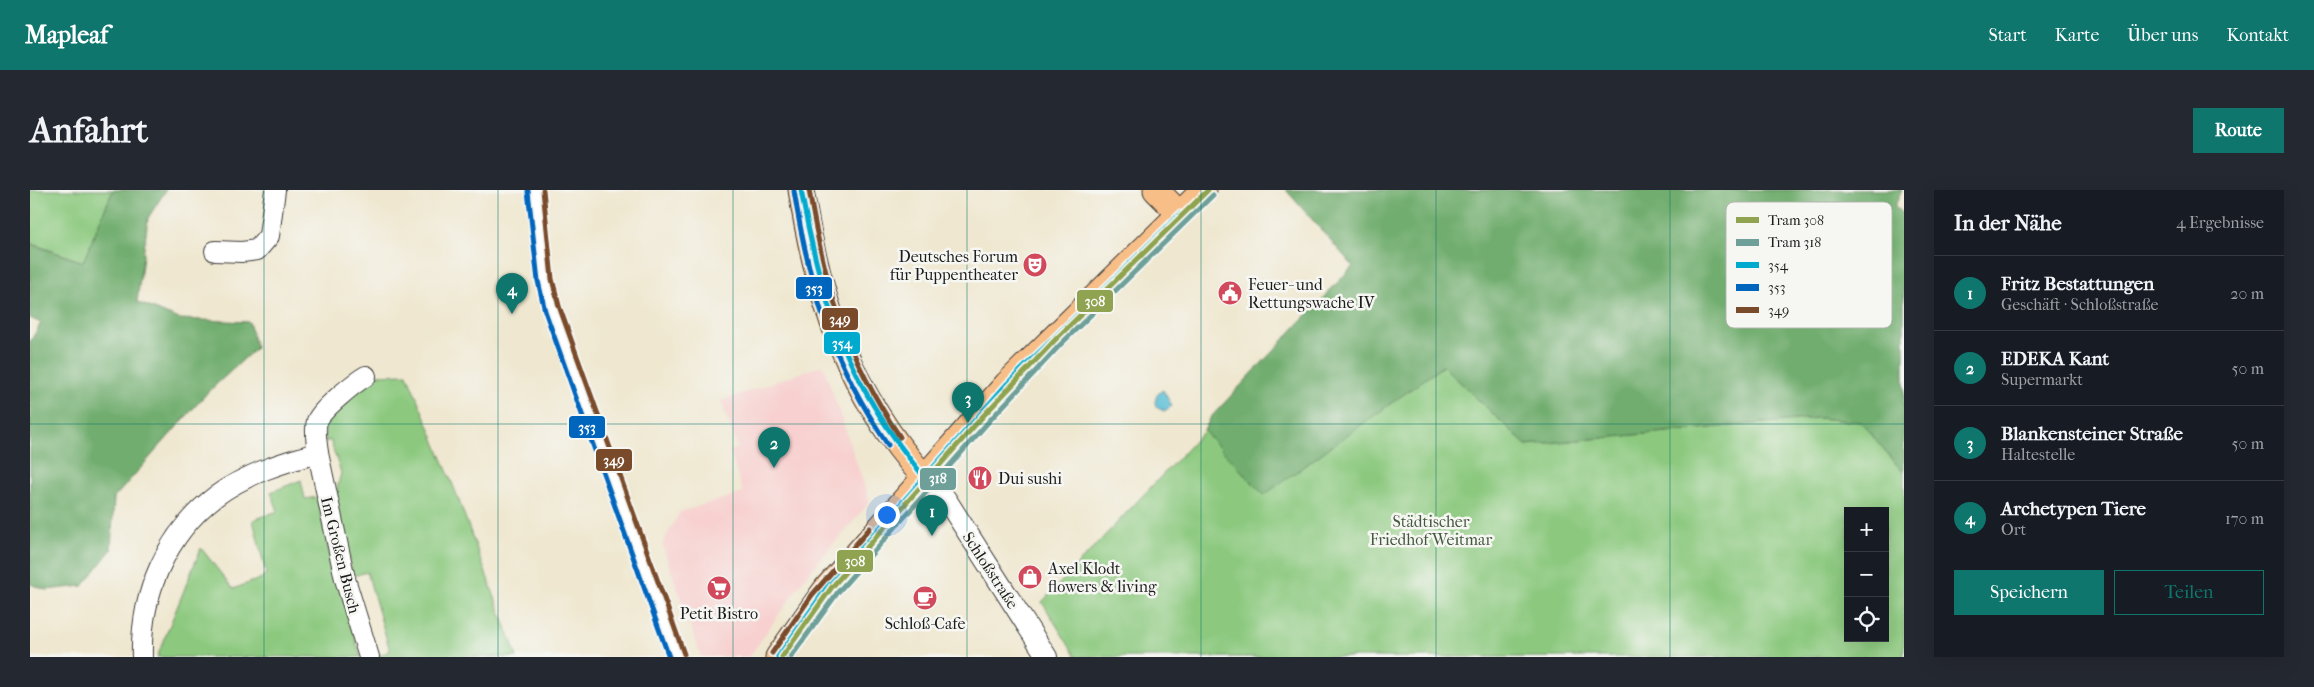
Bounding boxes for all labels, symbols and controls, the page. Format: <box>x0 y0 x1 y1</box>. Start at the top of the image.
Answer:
text: Mapleaf <box>25 21 108 49</box>
text: Start <box>1988 25 2027 46</box>
text: Karte <box>2055 25 2099 46</box>
text: Über uns <box>2127 25 2198 46</box>
text: Kontakt <box>2226 25 2289 46</box>
button: Route <box>2193 108 2284 153</box>
text: Anfahrt <box>30 110 148 151</box>
legend <box>1726 202 1892 328</box>
text: In der Nähe <box>1954 211 2062 235</box>
text: Tram 308 <box>1768 212 1824 229</box>
text: 4 Ergebnisse <box>2176 213 2264 232</box>
text: Tram 318 <box>1768 234 1821 251</box>
place label: Deutsches Forum für Puppentheater <box>890 247 1019 284</box>
theatre icon: Deutsches Forum für Puppentheater <box>1022 252 1048 278</box>
text: 354 <box>1768 257 1789 274</box>
pin: 4 <box>496 273 528 314</box>
text: Fritz Bestattungen <box>2001 273 2154 295</box>
place label: Feuer- und Rettungswache IV <box>1248 275 1375 312</box>
line badge: 353 <box>795 276 833 300</box>
text: 353 <box>1768 279 1786 296</box>
text: 353 <box>805 280 823 297</box>
public building icon: Feuer- und Rettungswache IV <box>1217 280 1243 306</box>
text: 1 <box>1967 284 1973 303</box>
text: 20 m <box>2230 284 2264 303</box>
line badge: 308 <box>1076 289 1114 313</box>
text: 308 <box>1085 293 1105 310</box>
text: Geschäft · Schloßstraße <box>2001 295 2158 314</box>
text: 349 <box>1768 302 1789 319</box>
line badge: 349 <box>821 307 859 331</box>
text: 349 <box>829 311 851 328</box>
line badge: 354 <box>823 331 861 355</box>
text: 354 <box>832 335 853 352</box>
text: EDEKA Kant <box>2001 348 2109 370</box>
text: 2 <box>1966 359 1974 378</box>
text: 50 m <box>2232 359 2264 378</box>
text: Supermarkt <box>2001 370 2083 389</box>
pin: 3 <box>952 382 984 423</box>
line badge: 353 <box>568 415 606 439</box>
text: 353 <box>578 419 596 436</box>
text: Blankensteiner Straße <box>2001 423 2183 445</box>
pin: 2 <box>758 427 790 468</box>
text: 3 <box>1967 434 1973 453</box>
text: 50 m <box>2232 434 2264 453</box>
text: Haltestelle <box>2001 445 2075 464</box>
line badge: 349 <box>595 448 633 472</box>
text: 349 <box>603 452 625 469</box>
restaurant icon: Dui sushi <box>967 465 993 491</box>
line badge: 318 <box>919 467 957 491</box>
place label: Dui sushi <box>998 469 1062 488</box>
text: 318 <box>929 470 947 487</box>
street label: Im Großen Busch <box>317 495 364 616</box>
pin: 1 <box>916 495 948 536</box>
text: Archetypen Tiere <box>2001 498 2146 520</box>
your location <box>874 502 900 528</box>
map controls <box>1844 507 1889 642</box>
button: + <box>1844 507 1889 552</box>
text: 4 <box>1965 509 1975 528</box>
text: 170 m <box>2225 509 2264 528</box>
park label: Städtischer Friedhof Weitmar <box>1370 512 1493 549</box>
text: Ort <box>2001 520 2026 539</box>
street label: Schloßstraße <box>959 528 1023 612</box>
line badge: 308 <box>836 549 874 573</box>
button: − <box>1844 552 1889 597</box>
text: 308 <box>845 553 865 570</box>
place label: Axel Klodt flowers & living <box>1047 559 1157 596</box>
shop icon: Axel Klodt flowers & living <box>1017 564 1043 590</box>
button: Speichern <box>1954 570 2104 615</box>
button: Teilen <box>2114 570 2264 615</box>
supermarket icon: Petit Bistro <box>706 575 732 601</box>
cafe icon: Schloß-Cafe <box>912 585 938 611</box>
button: locate <box>1844 597 1889 642</box>
place label: Petit Bistro <box>680 604 758 623</box>
place label: Schloß-Cafe <box>885 614 965 633</box>

